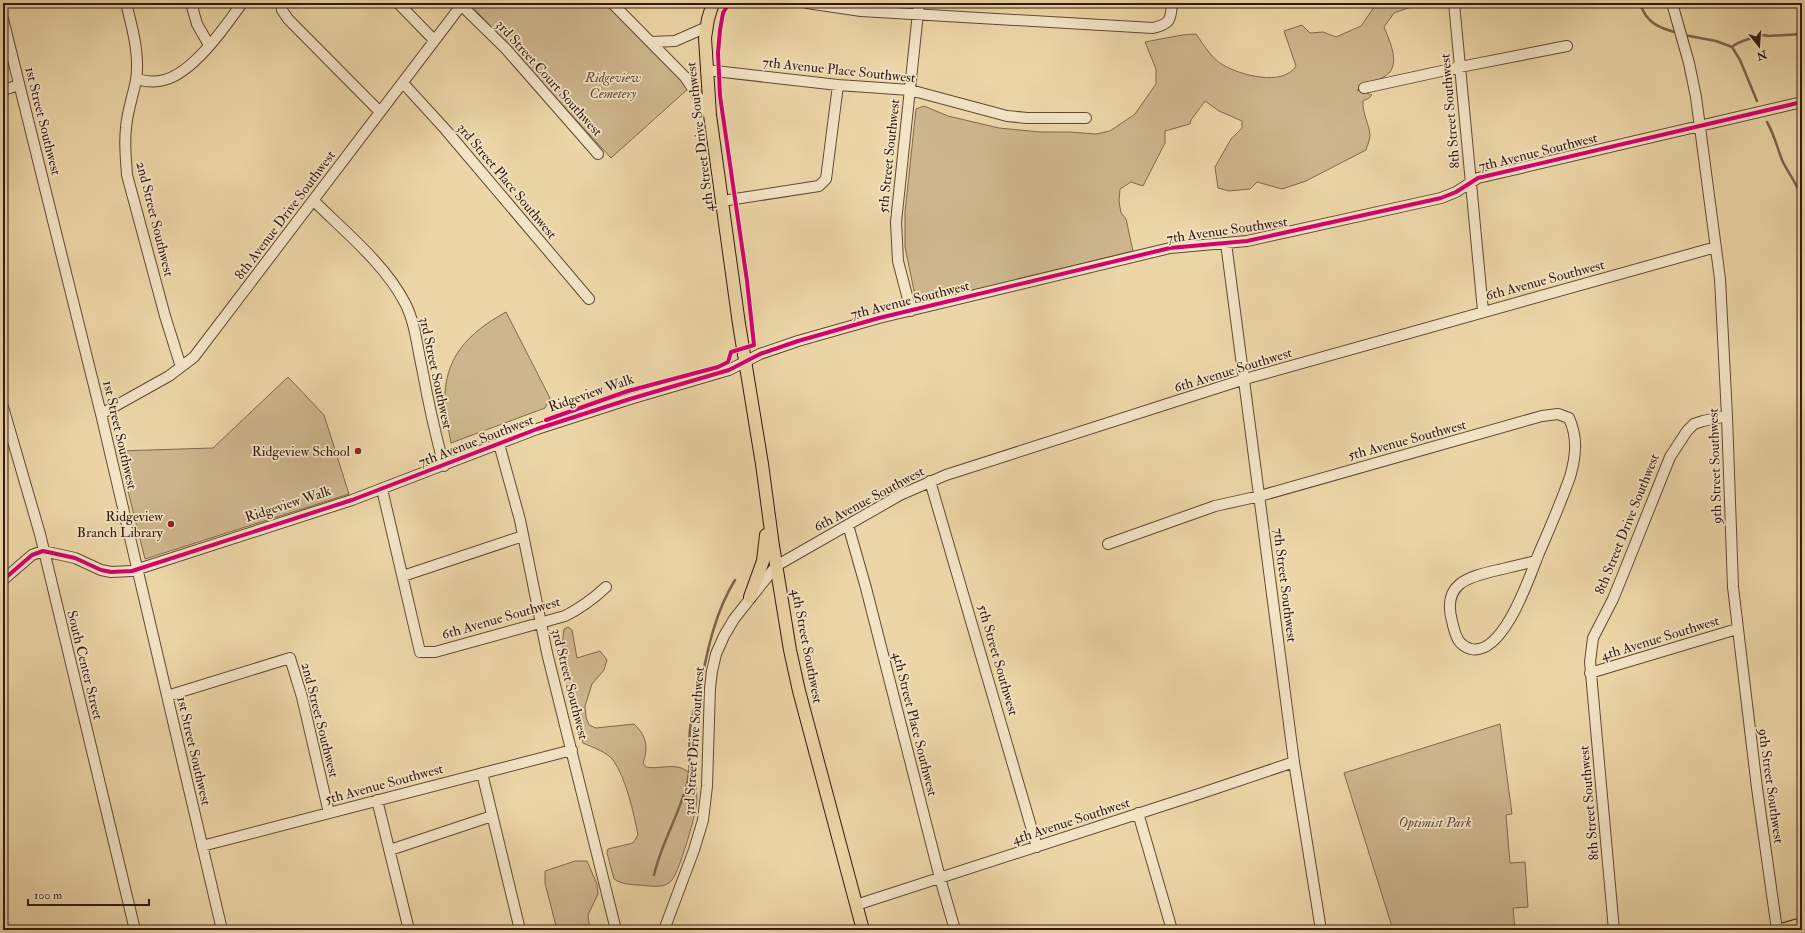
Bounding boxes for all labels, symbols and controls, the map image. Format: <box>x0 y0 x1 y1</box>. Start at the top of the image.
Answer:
street label: 3rd Street Court Southwest <box>492 16 606 140</box>
north arrow <box>1739 26 1779 66</box>
text: N <box>1754 47 1769 63</box>
street label: 8th Street Southwest <box>1436 52 1463 169</box>
street label: 7th Avenue Place Southwest <box>762 54 917 87</box>
street label: 4th Street Drive Southwest <box>682 60 718 213</box>
street label: 1st Street Southwest <box>21 65 65 177</box>
park label: Ridgeview Cemetery <box>584 69 641 102</box>
street label: 5th Street Southwest <box>875 98 904 214</box>
street label: 3rd Street Place Southwest <box>454 120 561 243</box>
street label: 7th Avenue Southwest <box>1477 129 1600 175</box>
street label: 8th Avenue Drive Southwest <box>231 147 339 283</box>
street label: 2nd Street Southwest <box>132 160 178 279</box>
street label: 7th Avenue Southwest <box>1165 213 1289 247</box>
street label: 6th Avenue Southwest <box>1484 256 1607 304</box>
street label: 7th Avenue Southwest <box>849 277 972 323</box>
street label: 3rd Street Southwest <box>416 315 456 431</box>
street label: 6th Avenue Southwest <box>1172 344 1295 396</box>
street label: Ridgeview Walk <box>546 370 636 416</box>
street label: 1st Street Southwest <box>99 379 141 491</box>
street label: 9th Street Southwest <box>1704 407 1726 525</box>
street label: 7th Avenue Southwest <box>416 411 536 471</box>
street label: 5th Avenue Southwest <box>1346 416 1468 464</box>
place label: Ridgeview School <box>252 443 350 460</box>
marker: Ridgeview School <box>353 446 363 456</box>
street label: 8th Street Drive Southwest <box>1591 451 1663 597</box>
street label: 6th Avenue Southwest <box>811 463 927 535</box>
street label: Ridgeview Walk <box>243 482 333 526</box>
place label: Ridgeview Branch Library <box>77 508 164 542</box>
marker: Ridgeview Branch Library <box>166 519 176 529</box>
street label: 7th Street Southwest <box>1270 527 1301 644</box>
street label: 4th Street Southwest <box>788 587 827 705</box>
street label: 6th Avenue Southwest <box>440 593 563 643</box>
street label: 5th Street Southwest <box>974 602 1022 718</box>
street label: South Center Street <box>63 609 107 722</box>
street label: 4th Avenue Southwest <box>1599 612 1722 664</box>
street label: 3rd Street Southwest <box>548 627 592 742</box>
street label: 4th Street Place Southwest <box>889 650 941 798</box>
street label: 2nd Street Southwest <box>297 661 343 780</box>
street label: 3rd Street Drive Southwest <box>680 666 708 816</box>
street label: 1st Street Southwest <box>173 695 215 807</box>
street label: 9th Street Southwest <box>1754 726 1788 845</box>
street label: 8th Street Southwest <box>1575 744 1602 861</box>
street label: 5th Avenue Southwest <box>323 760 445 808</box>
street label: 4th Avenue Southwest <box>1010 794 1133 848</box>
park label: Optimist Park <box>1399 814 1472 831</box>
scale bar <box>28 881 149 907</box>
text: 100 m <box>34 888 63 903</box>

